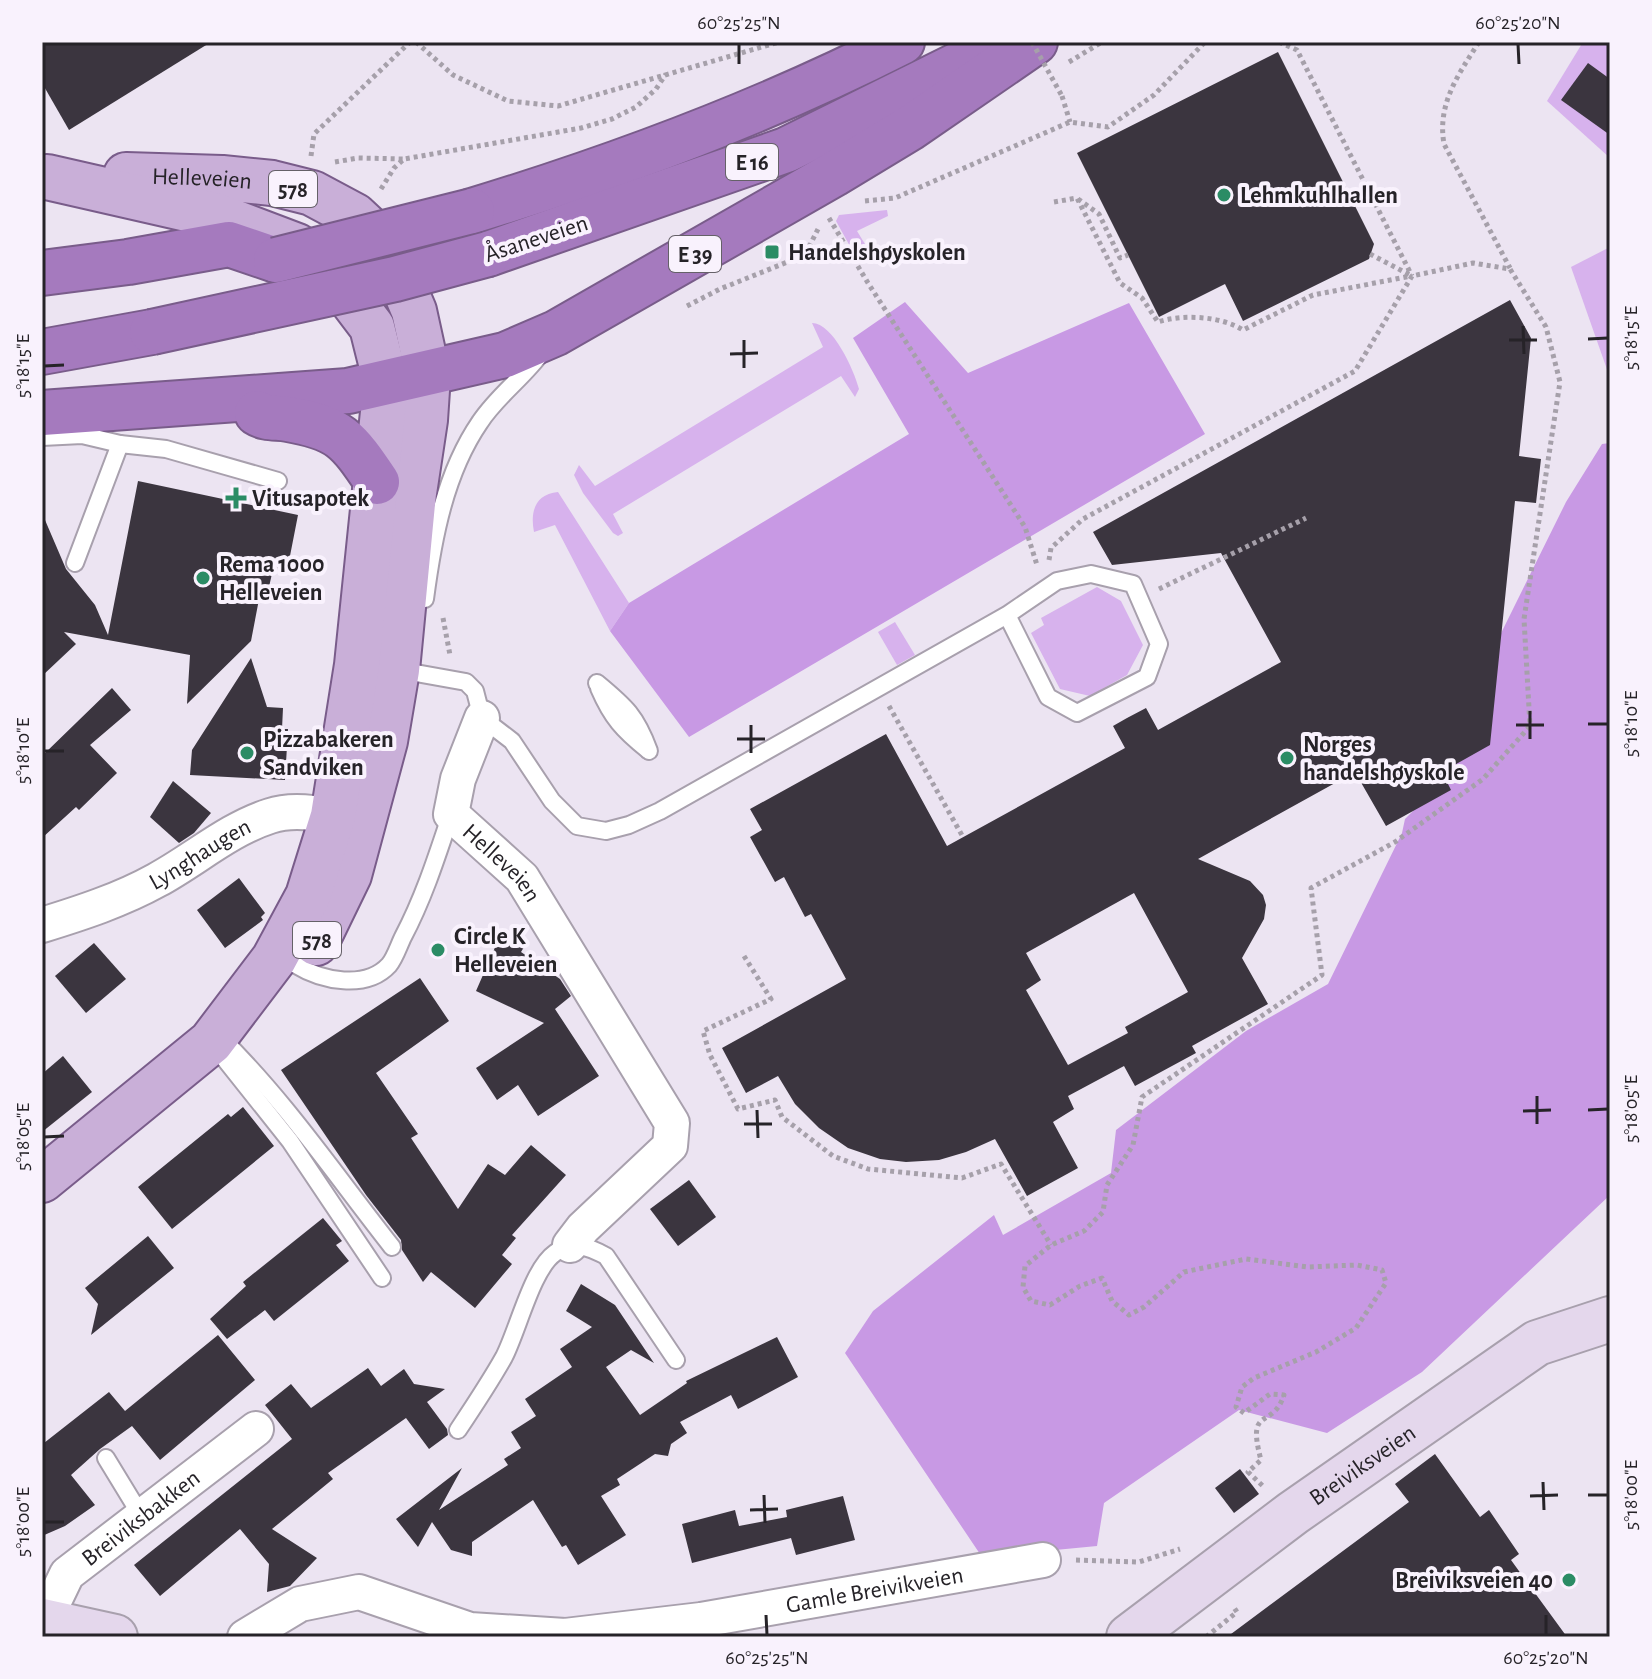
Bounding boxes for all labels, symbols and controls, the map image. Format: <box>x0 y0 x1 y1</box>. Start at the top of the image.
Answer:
text: 60°25'25"N <box>697 13 781 33</box>
text: 60°25'20"N <box>1475 13 1561 33</box>
road number: E 16 <box>726 144 778 180</box>
street label: Helleveien <box>152 165 253 194</box>
road number: 578 <box>269 171 317 207</box>
place label: Lehmkuhlhallen <box>1240 184 1398 208</box>
marker: Lehmkuhlhallen <box>1215 186 1233 204</box>
street label: Åsaneveien <box>481 209 591 267</box>
road number: E 39 <box>669 236 721 272</box>
place label: Handelshøyskolen <box>788 241 966 265</box>
marker: Handelshøyskolen <box>763 243 781 261</box>
text: 5°18'15"E <box>1621 305 1641 370</box>
text: 5°18'15"E <box>13 333 33 398</box>
place label: Vitusapotek <box>252 487 369 511</box>
marker: Vitusapotek <box>227 489 245 507</box>
place label: Rema 1000 Helleveien <box>219 553 324 605</box>
marker: Rema 1000 Helleveien <box>194 569 212 587</box>
text: 5°18'10"E <box>1621 690 1641 757</box>
text: 5°18'10"E <box>13 717 33 784</box>
place label: Pizzabakeren Sandviken <box>263 728 394 780</box>
place label: Norges handelshøyskole <box>1303 733 1465 785</box>
marker: Pizzabakeren Sandviken <box>238 744 256 762</box>
marker: Norges handelshøyskole <box>1278 749 1296 767</box>
street label: Lynghaugen <box>146 814 255 895</box>
street label: Helleveien <box>458 820 545 906</box>
road number: 578 <box>293 922 341 958</box>
place label: Circle K Helleveien <box>454 925 557 977</box>
marker: Circle K Helleveien <box>429 941 447 959</box>
text: 5°18'05"E <box>1621 1075 1641 1143</box>
text: 5°18'05"E <box>13 1103 33 1171</box>
street label: Breiviksveien <box>1305 1420 1420 1511</box>
text: 5°18'00"E <box>1621 1460 1641 1530</box>
street label: Breiviksbakken <box>78 1466 205 1571</box>
text: 5°18'00"E <box>13 1487 33 1557</box>
street label: Gamle Breivikveien <box>784 1563 965 1618</box>
place label: Breiviksveien 40 <box>1395 1569 1553 1593</box>
marker: Breiviksveien 40 <box>1560 1571 1578 1589</box>
text: 60°25'25"N <box>725 1648 809 1668</box>
text: 60°25'20"N <box>1503 1648 1589 1668</box>

